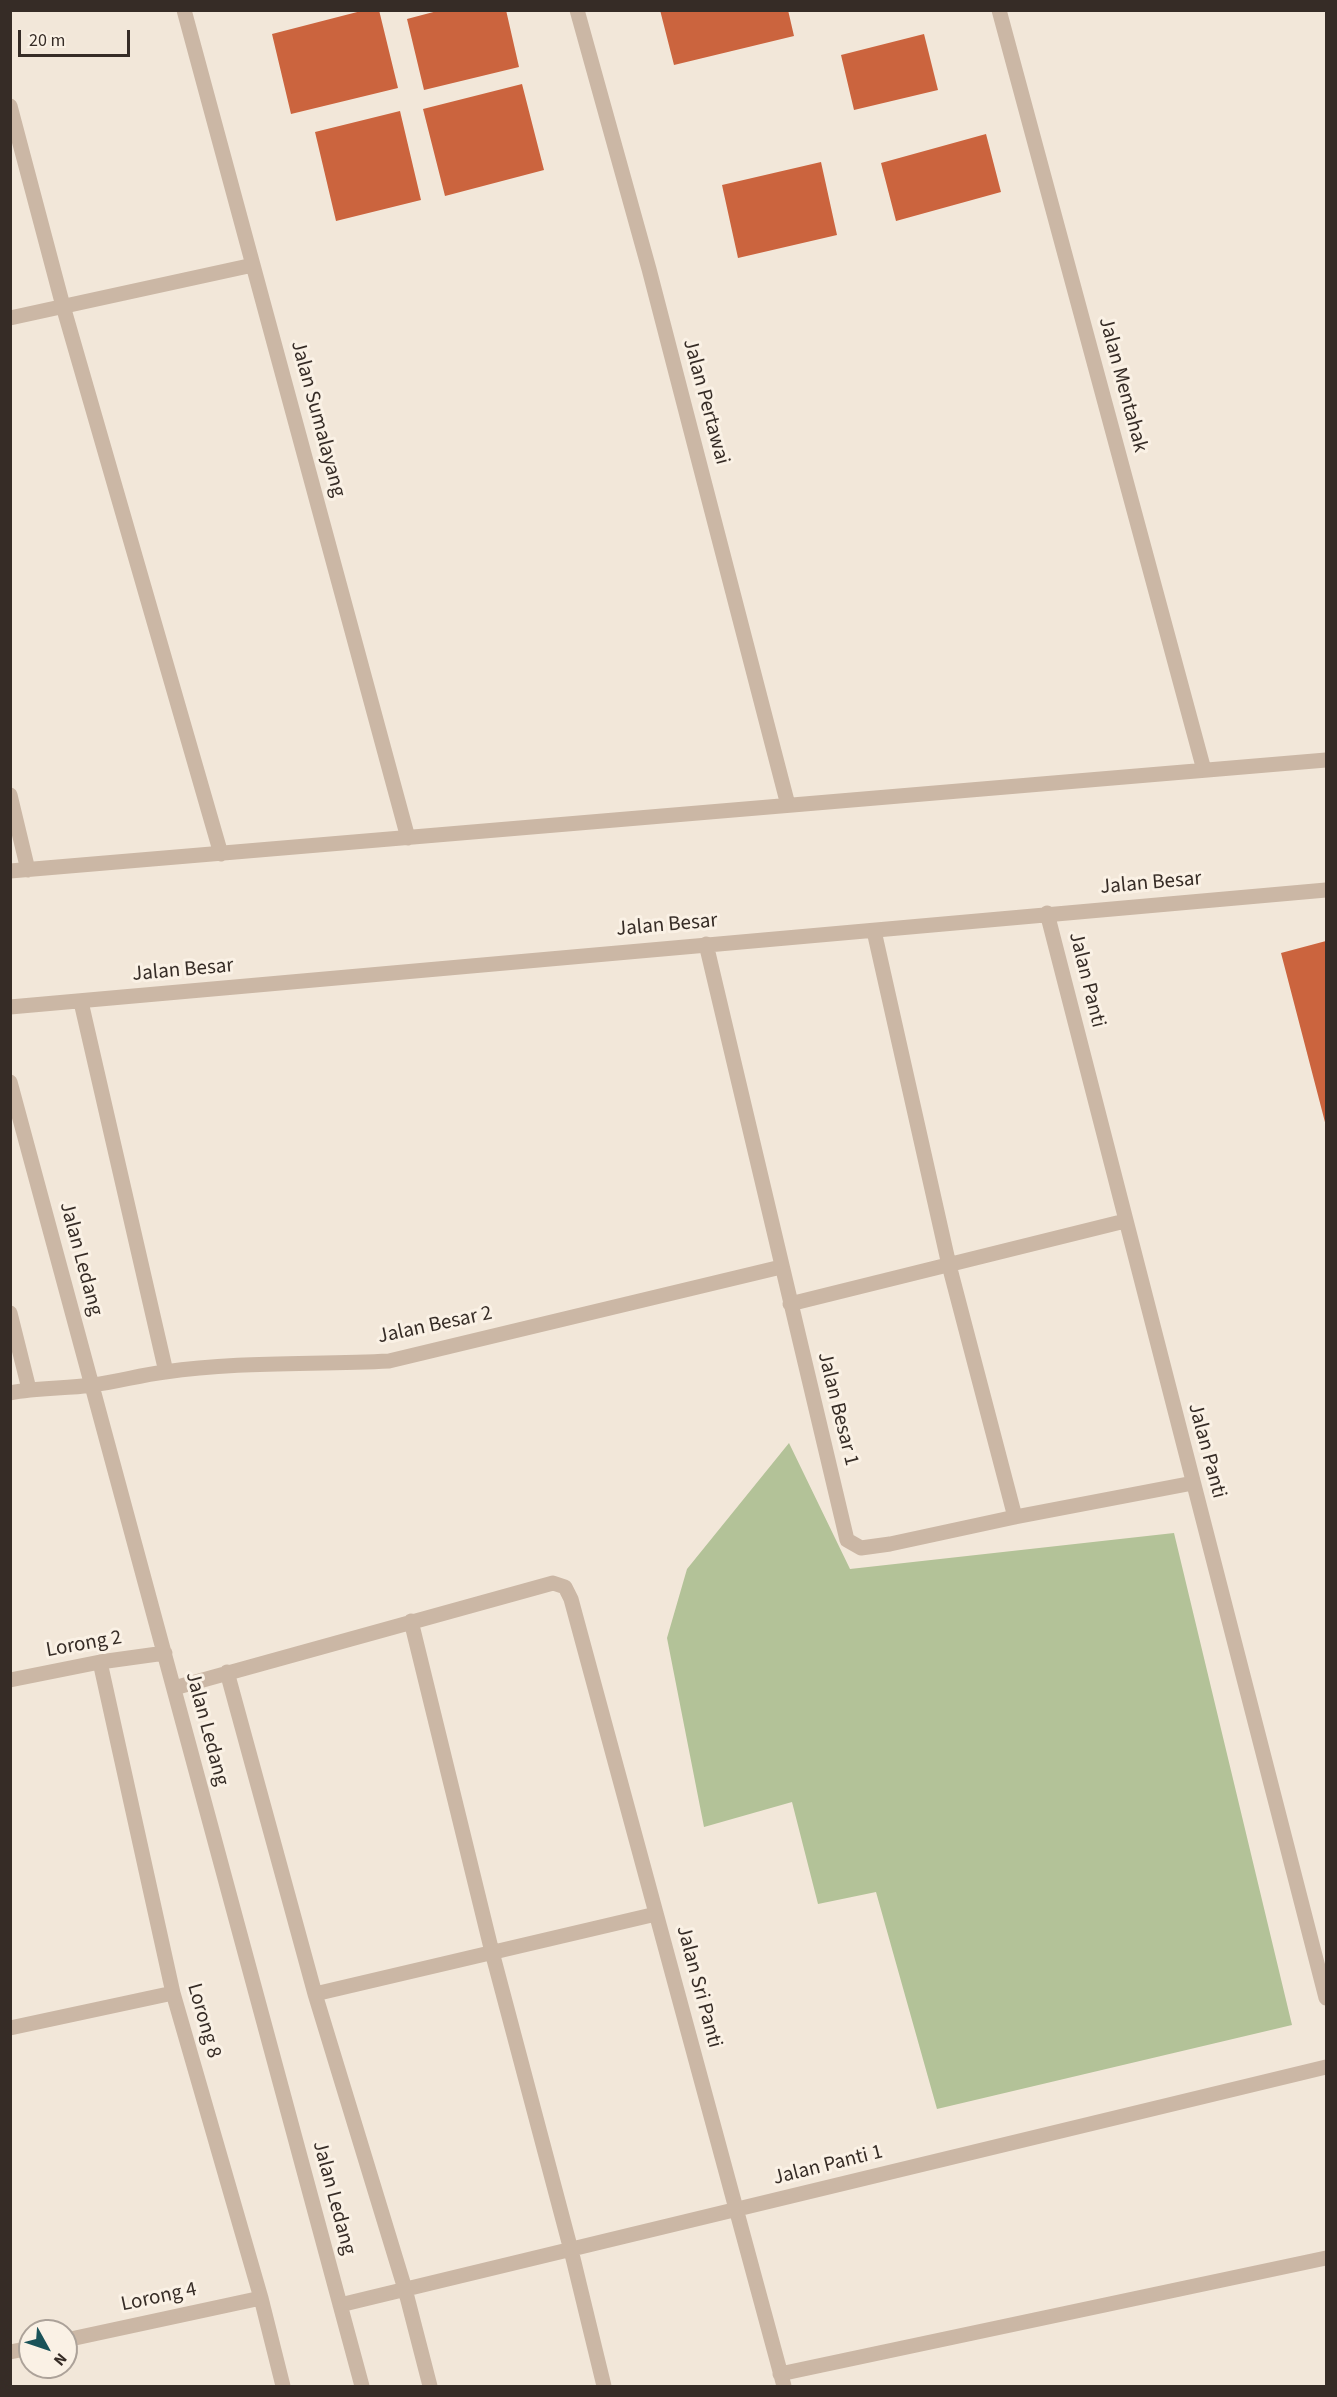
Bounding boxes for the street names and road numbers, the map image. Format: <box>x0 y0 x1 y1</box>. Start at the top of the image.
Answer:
street label: Jalan Mentahak <box>1092 315 1152 455</box>
street label: Jalan Pertawai <box>676 336 734 468</box>
street label: Jalan Sumalayang <box>284 338 350 500</box>
street label: Jalan Besar <box>1099 867 1203 901</box>
street label: Jalan Besar <box>615 909 719 943</box>
street label: Jalan Panti <box>1062 930 1110 1030</box>
street label: Jalan Besar <box>131 954 235 988</box>
street label: Jalan Ledang <box>53 1199 107 1319</box>
street label: Jalan Besar 2 <box>375 1302 495 1350</box>
street label: Jalan Besar 1 <box>811 1350 863 1468</box>
street label: Jalan Panti <box>1181 1401 1231 1501</box>
street label: Lorong 2 <box>44 1626 124 1664</box>
street label: Jalan Ledang <box>179 1669 233 1789</box>
street label: Jalan Sri Panti <box>670 1923 726 2051</box>
street label: Lorong 8 <box>180 1981 226 2061</box>
street label: Jalan Ledang <box>306 2138 360 2258</box>
street label: Jalan Panti 1 <box>771 2140 885 2192</box>
street label: Lorong 4 <box>119 2278 199 2318</box>

